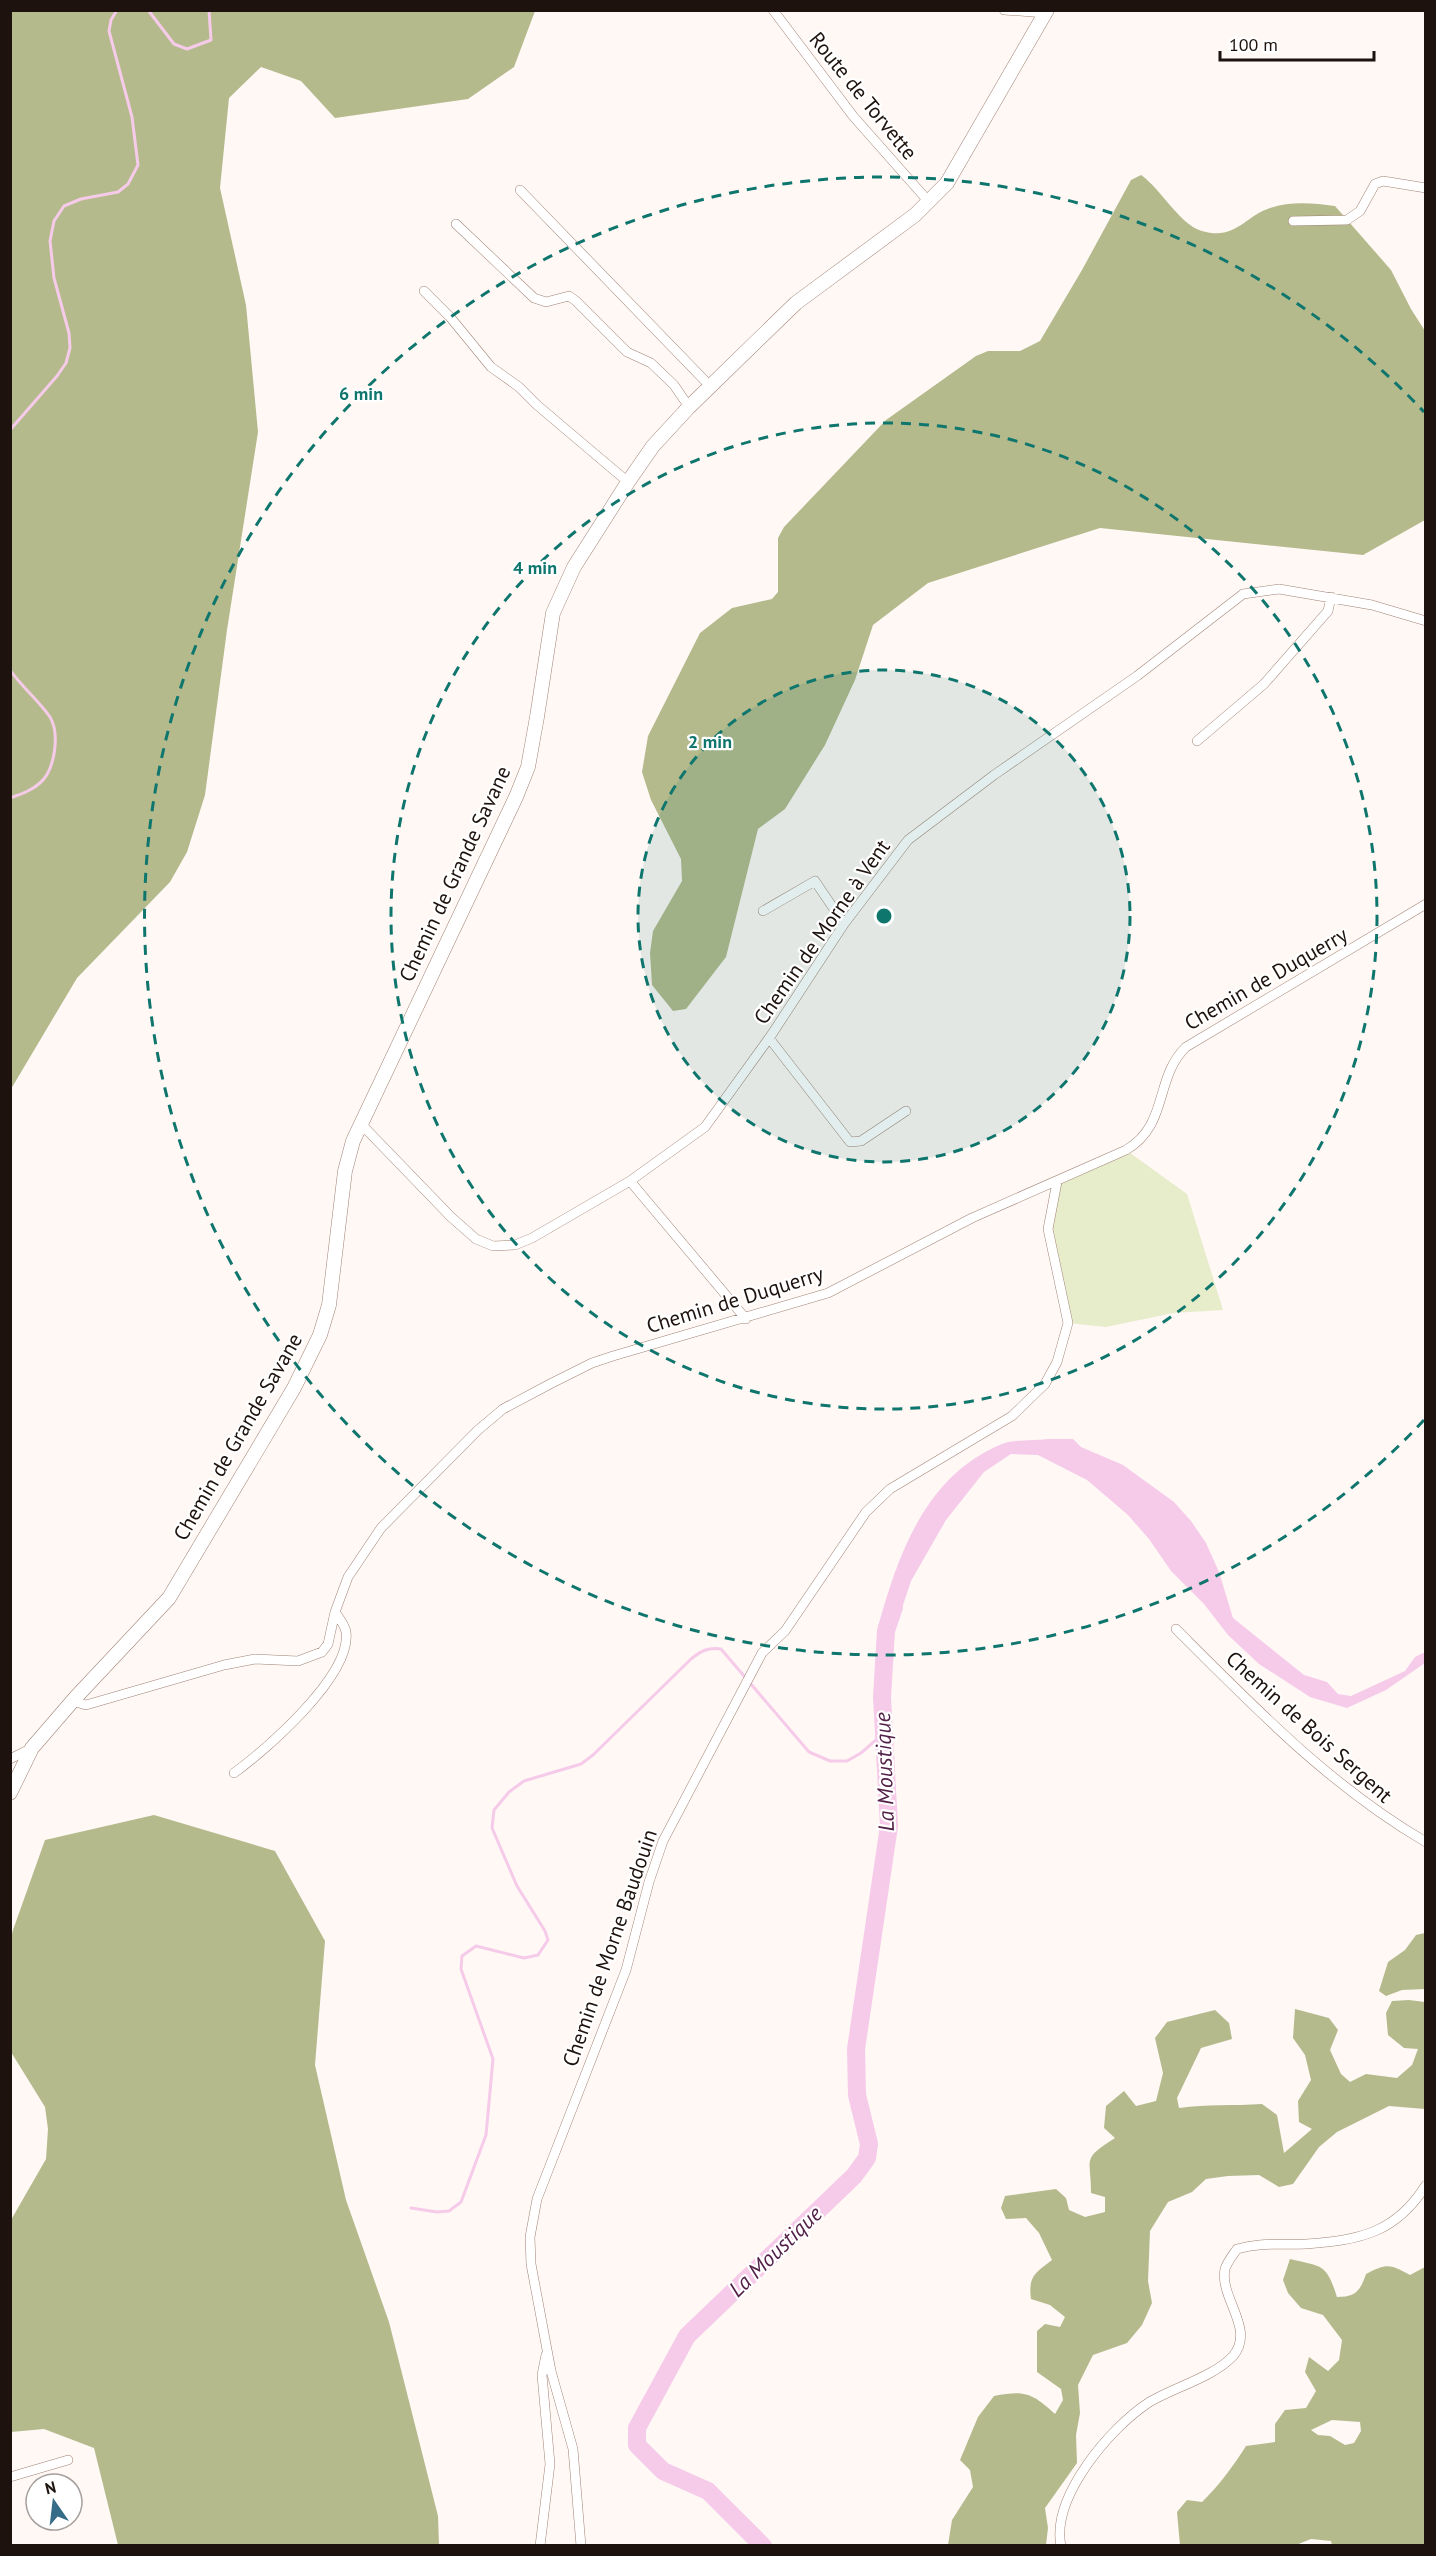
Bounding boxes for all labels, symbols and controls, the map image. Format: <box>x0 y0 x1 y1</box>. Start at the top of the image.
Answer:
scale bar <box>1220 24 1374 62</box>
street label: Route de Torvette <box>804 26 923 165</box>
text: 100 m <box>1229 33 1278 56</box>
text: 6 min <box>339 382 383 405</box>
text: 4 min <box>513 556 557 579</box>
text: 2 min <box>688 730 732 753</box>
street label: Chemin de Grande Savane <box>393 761 516 986</box>
street label: Chemin de Morne à Vent <box>748 834 896 1029</box>
centre of rings <box>874 906 894 926</box>
street label: Chemin de Duquerry <box>1179 921 1352 1036</box>
street label: Chemin de Duquerry <box>643 1260 827 1339</box>
street label: Chemin de Grande Savane <box>167 1328 308 1545</box>
street label: Chemin de Bois Sergent <box>1221 1645 1398 1808</box>
water label: La Moustique <box>868 1711 900 1832</box>
street label: Chemin de Morne Baudouin <box>556 1826 663 2070</box>
water label: La Moustique <box>722 2199 828 2303</box>
north arrow <box>24 2472 84 2532</box>
text: N <box>43 2476 58 2498</box>

